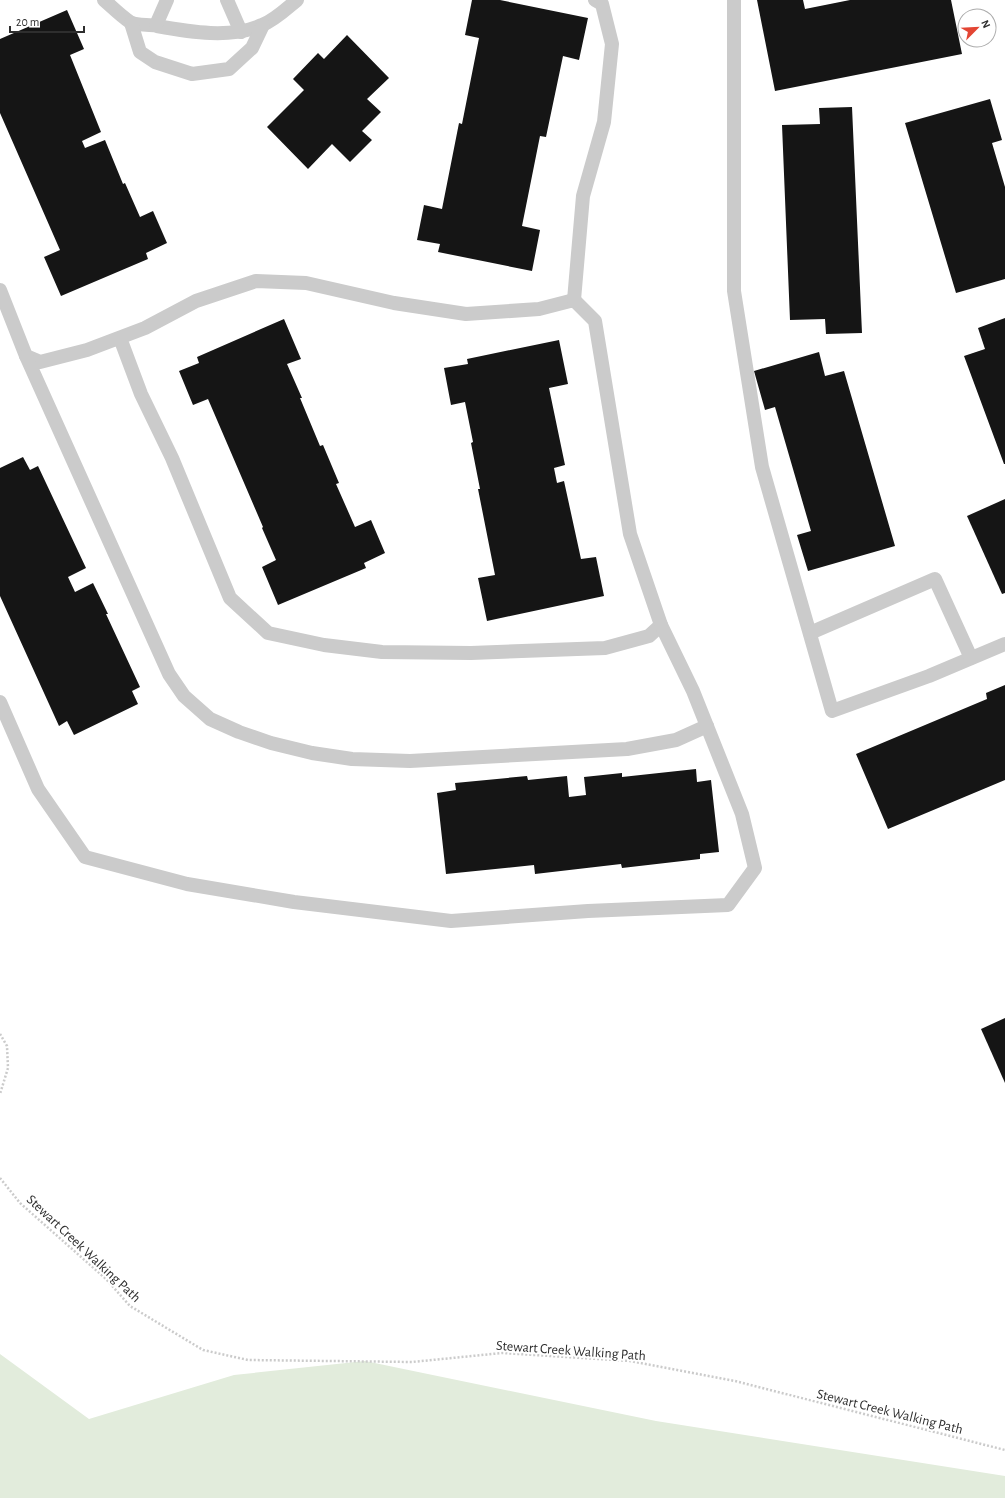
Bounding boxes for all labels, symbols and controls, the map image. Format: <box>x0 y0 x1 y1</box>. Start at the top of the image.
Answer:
scale bar <box>10 8 84 34</box>
north arrow <box>957 8 997 48</box>
text: 20 m <box>16 16 39 28</box>
text: N <box>979 18 992 30</box>
street label: Stewart Creek Walking Path <box>24 1192 143 1305</box>
street label: Stewart Creek Walking Path <box>496 1339 646 1363</box>
street label: Stewart Creek Walking Path <box>815 1387 964 1437</box>

